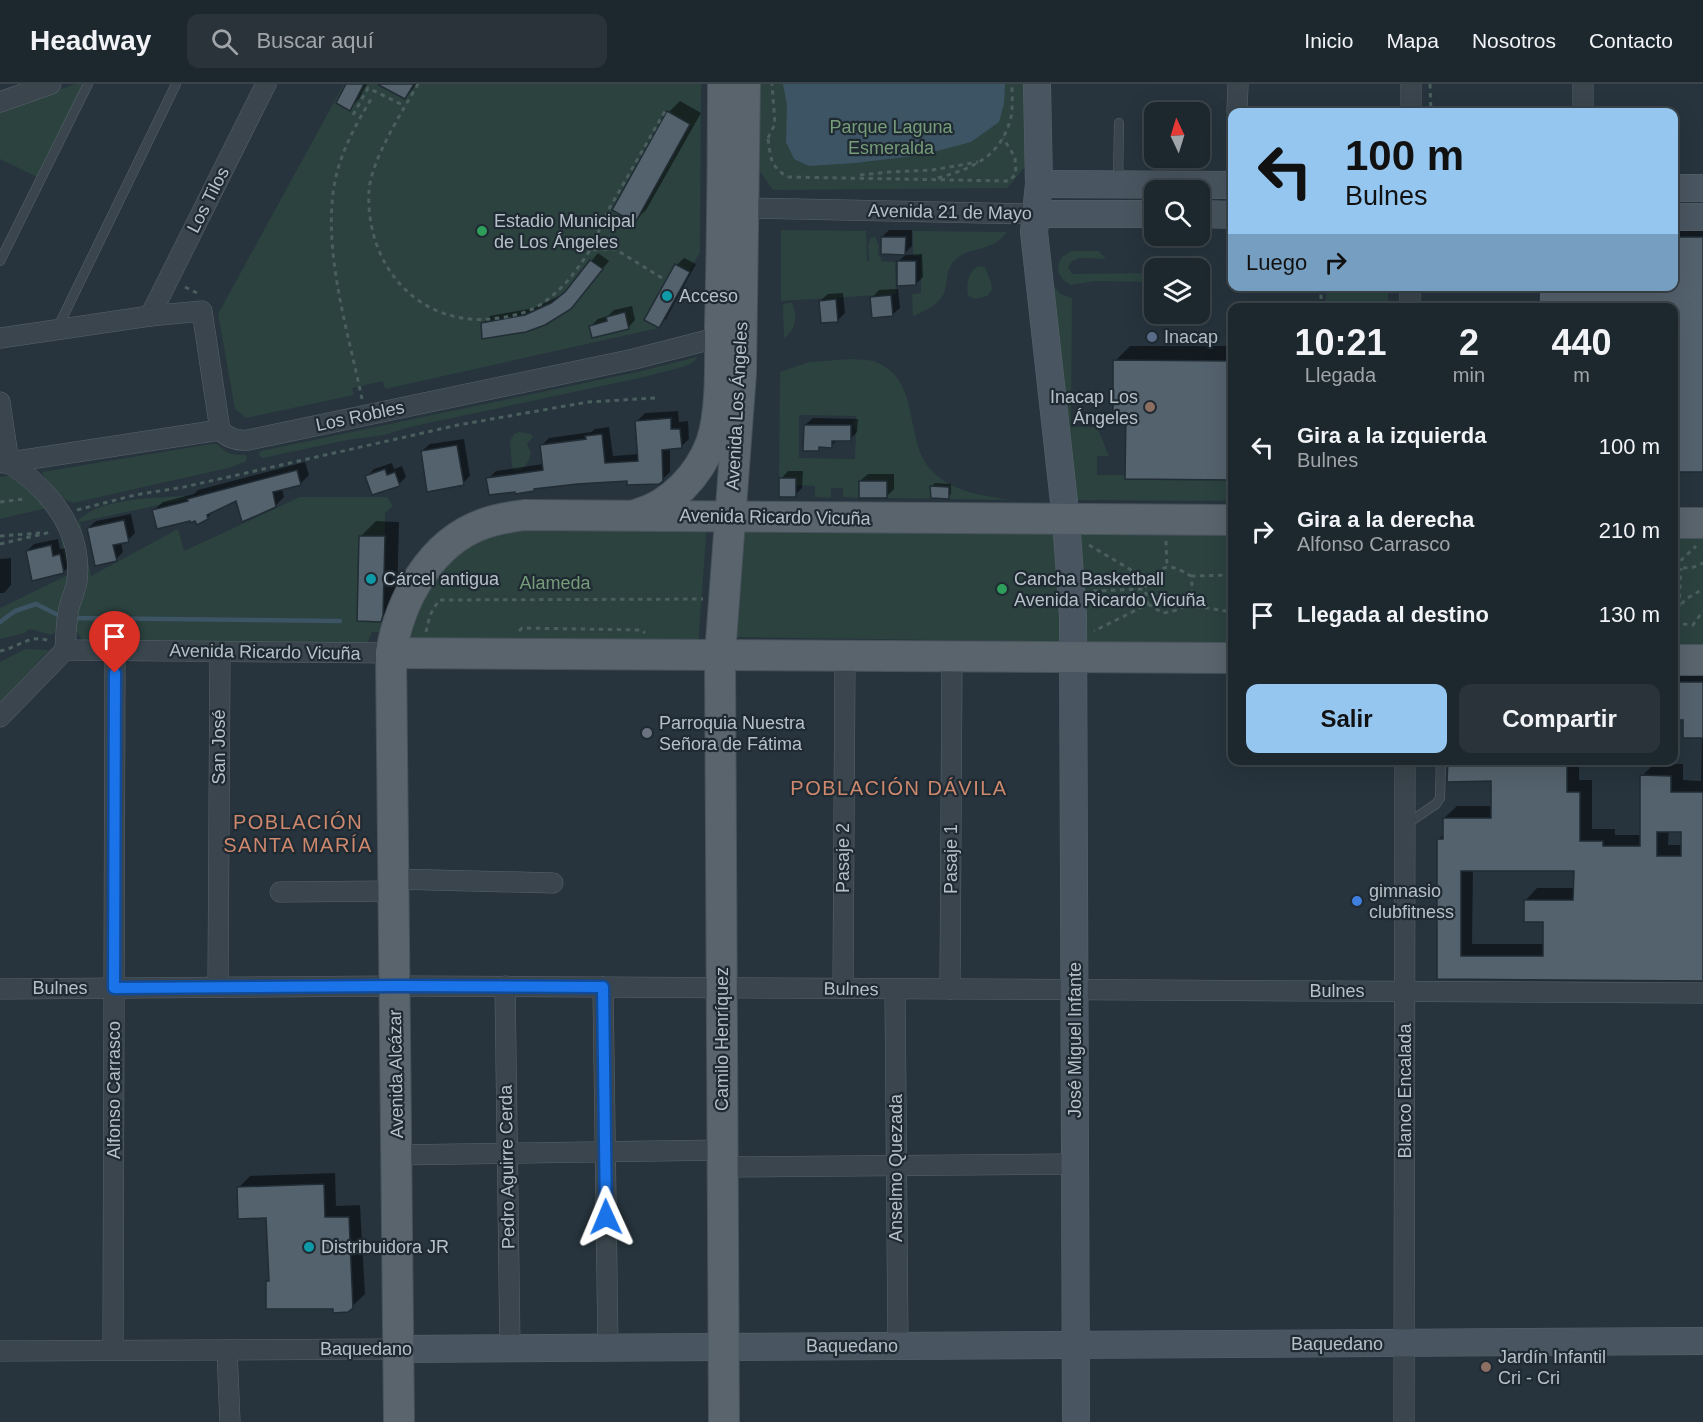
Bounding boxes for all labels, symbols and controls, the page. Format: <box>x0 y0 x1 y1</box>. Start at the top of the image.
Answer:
search box <box>187 14 607 68</box>
text: Headway <box>30 25 151 56</box>
icon: search <box>208 25 241 58</box>
text: Buscar aquí <box>256 28 374 53</box>
text: Inicio <box>1304 29 1353 52</box>
text: Mapa <box>1386 29 1439 52</box>
text: Nosotros <box>1472 29 1556 52</box>
text: Contacto <box>1589 29 1673 52</box>
north arrow <box>1144 102 1210 168</box>
map controls <box>1144 102 1210 324</box>
park label: Parque Laguna Esmeralda <box>829 117 954 158</box>
icon: left <box>1246 132 1324 210</box>
text: 100 m <box>1345 132 1464 179</box>
street label: Los Tilos <box>183 164 233 236</box>
button: search <box>1144 180 1210 246</box>
text: Bulnes <box>1345 181 1428 211</box>
street label: Avenida 21 de Mayo <box>868 201 1032 223</box>
place label: Estadio Municipal de Los Ángeles <box>494 211 635 252</box>
marker: Estadio Municipal de Los Ángeles <box>475 224 489 238</box>
icon: right <box>1319 246 1352 279</box>
text: Luego <box>1246 250 1307 275</box>
button: layers <box>1144 258 1210 324</box>
place label: Acceso <box>679 286 738 306</box>
marker: Acceso <box>660 289 674 303</box>
street label: Avenida Los Ángeles <box>723 321 751 491</box>
text: 10:21 <box>1294 322 1386 363</box>
text: 2 <box>1459 322 1479 363</box>
text: 440 <box>1551 322 1612 363</box>
place label: Inacap <box>1164 327 1218 347</box>
marker: Inacap <box>1145 330 1159 344</box>
text: Llegada <box>1305 364 1376 386</box>
text: min <box>1453 364 1485 386</box>
text: m <box>1573 364 1590 386</box>
place label: Inacap Los Ángeles <box>1050 387 1138 428</box>
street label: Los Robles <box>314 397 406 435</box>
marker: Inacap Los Ángeles <box>1143 400 1157 414</box>
text: Gira a la izquierda <box>1297 423 1487 448</box>
icon: left <box>1246 431 1279 464</box>
text: 100 m <box>1599 434 1660 459</box>
text: Bulnes <box>1297 449 1358 471</box>
street label: Avenida Ricardo Vicuña <box>679 505 872 529</box>
text: Gira a la derecha <box>1297 507 1474 532</box>
icon: right <box>1246 515 1279 548</box>
text: 210 m <box>1599 518 1660 543</box>
text: Alfonso Carrasco <box>1297 533 1450 555</box>
place label: Cárcel antigua <box>383 569 500 589</box>
place label: Cancha Basketball Avenida Ricardo Vicuña <box>1014 569 1206 610</box>
marker: Cárcel antigua <box>364 572 378 586</box>
park label: Alameda <box>519 573 592 593</box>
marker: Cancha Basketball Avenida Ricardo Vicuña <box>995 582 1009 596</box>
icon: arrive <box>1246 599 1279 632</box>
text: Llegada al destino <box>1297 602 1489 627</box>
text: 130 m <box>1599 602 1660 627</box>
pin <box>89 611 140 673</box>
icon: arrive <box>98 620 131 653</box>
street label: Avenida Ricardo Vicuña <box>169 640 362 664</box>
button: Salir <box>1246 684 1447 753</box>
button: Compartir <box>1459 684 1660 753</box>
street label: San José <box>209 709 229 785</box>
place label: Parroquia Nuestra Señora de Fátima <box>659 713 806 754</box>
marker: Parroquia Nuestra Señora de Fátima <box>640 726 654 740</box>
district label: POBLACIÓN DÁVILA <box>790 777 1008 799</box>
district label: POBLACIÓN SANTA MARÍA <box>223 811 373 856</box>
street label: Pasaje 2 <box>833 823 853 893</box>
street label: Pasaje 1 <box>941 824 961 894</box>
place label: gimnasio clubfitness <box>1369 881 1454 922</box>
marker: gimnasio clubfitness <box>1350 894 1364 908</box>
street label: José Miguel Infante <box>1065 962 1085 1118</box>
street label: Camilo Henríquez <box>712 967 732 1111</box>
street label: Bulnes <box>32 978 88 998</box>
street label: Bulnes <box>823 979 879 999</box>
street label: Bulnes <box>1309 981 1365 1001</box>
street label: Avenida Alcázar <box>385 1009 407 1139</box>
street label: Alfonso Carrasco <box>104 1021 124 1159</box>
street label: Blanco Encalada <box>1395 1022 1415 1159</box>
street label: Pedro Aguirre Cerda <box>496 1084 518 1249</box>
street label: Anselmo Quezada <box>886 1093 906 1242</box>
position arrow <box>574 1185 638 1249</box>
place label: Distribuidora JR <box>321 1237 449 1257</box>
marker: Distribuidora JR <box>302 1240 316 1254</box>
street label: Baquedano <box>1291 1334 1383 1354</box>
street label: Baquedano <box>806 1336 898 1356</box>
street label: Baquedano <box>320 1339 412 1359</box>
place label: Jardín Infantil Cri - Cri <box>1498 1347 1606 1388</box>
marker: Jardín Infantil Cri - Cri <box>1479 1360 1493 1374</box>

